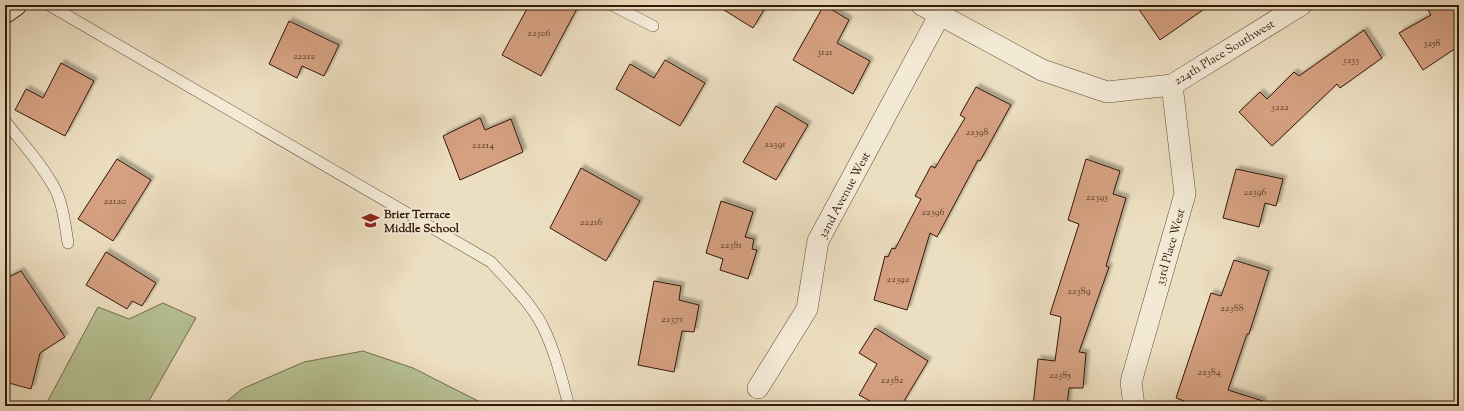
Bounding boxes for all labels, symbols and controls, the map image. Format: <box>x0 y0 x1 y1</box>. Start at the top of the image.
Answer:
street label: 224th Place Southwest <box>1171 16 1278 90</box>
house number: 22306 <box>527 26 551 41</box>
house number: 3258 <box>1423 36 1441 51</box>
house number: 3121 <box>817 45 833 60</box>
house number: 22212 <box>293 49 315 64</box>
house number: 3233 <box>1343 53 1359 68</box>
house number: 3222 <box>1271 100 1289 115</box>
house number: 22398 <box>965 125 989 140</box>
house number: 22391 <box>764 137 786 152</box>
house number: 22214 <box>472 138 494 153</box>
street label: 32nd Avenue West <box>814 149 875 242</box>
house number: 22396 <box>1243 185 1267 200</box>
house number: 22393 <box>1086 190 1108 205</box>
house number: 22120 <box>104 194 126 209</box>
house number: 22396 <box>921 205 945 220</box>
place label: Brier Terrace Middle School <box>383 206 460 238</box>
street label: 33rd Place West <box>1151 207 1191 288</box>
school or university icon: Brier Terrace Middle School <box>361 211 381 231</box>
house number: 22216 <box>580 215 602 230</box>
house number: 22381 <box>720 238 742 253</box>
house number: 22392 <box>887 272 910 287</box>
house number: 22389 <box>1067 284 1091 299</box>
house number: 22388 <box>1220 301 1244 316</box>
house number: 22371 <box>661 312 684 327</box>
house number: 22384 <box>1197 365 1221 380</box>
house number: 22385 <box>1049 368 1071 383</box>
house number: 22382 <box>881 373 904 388</box>

